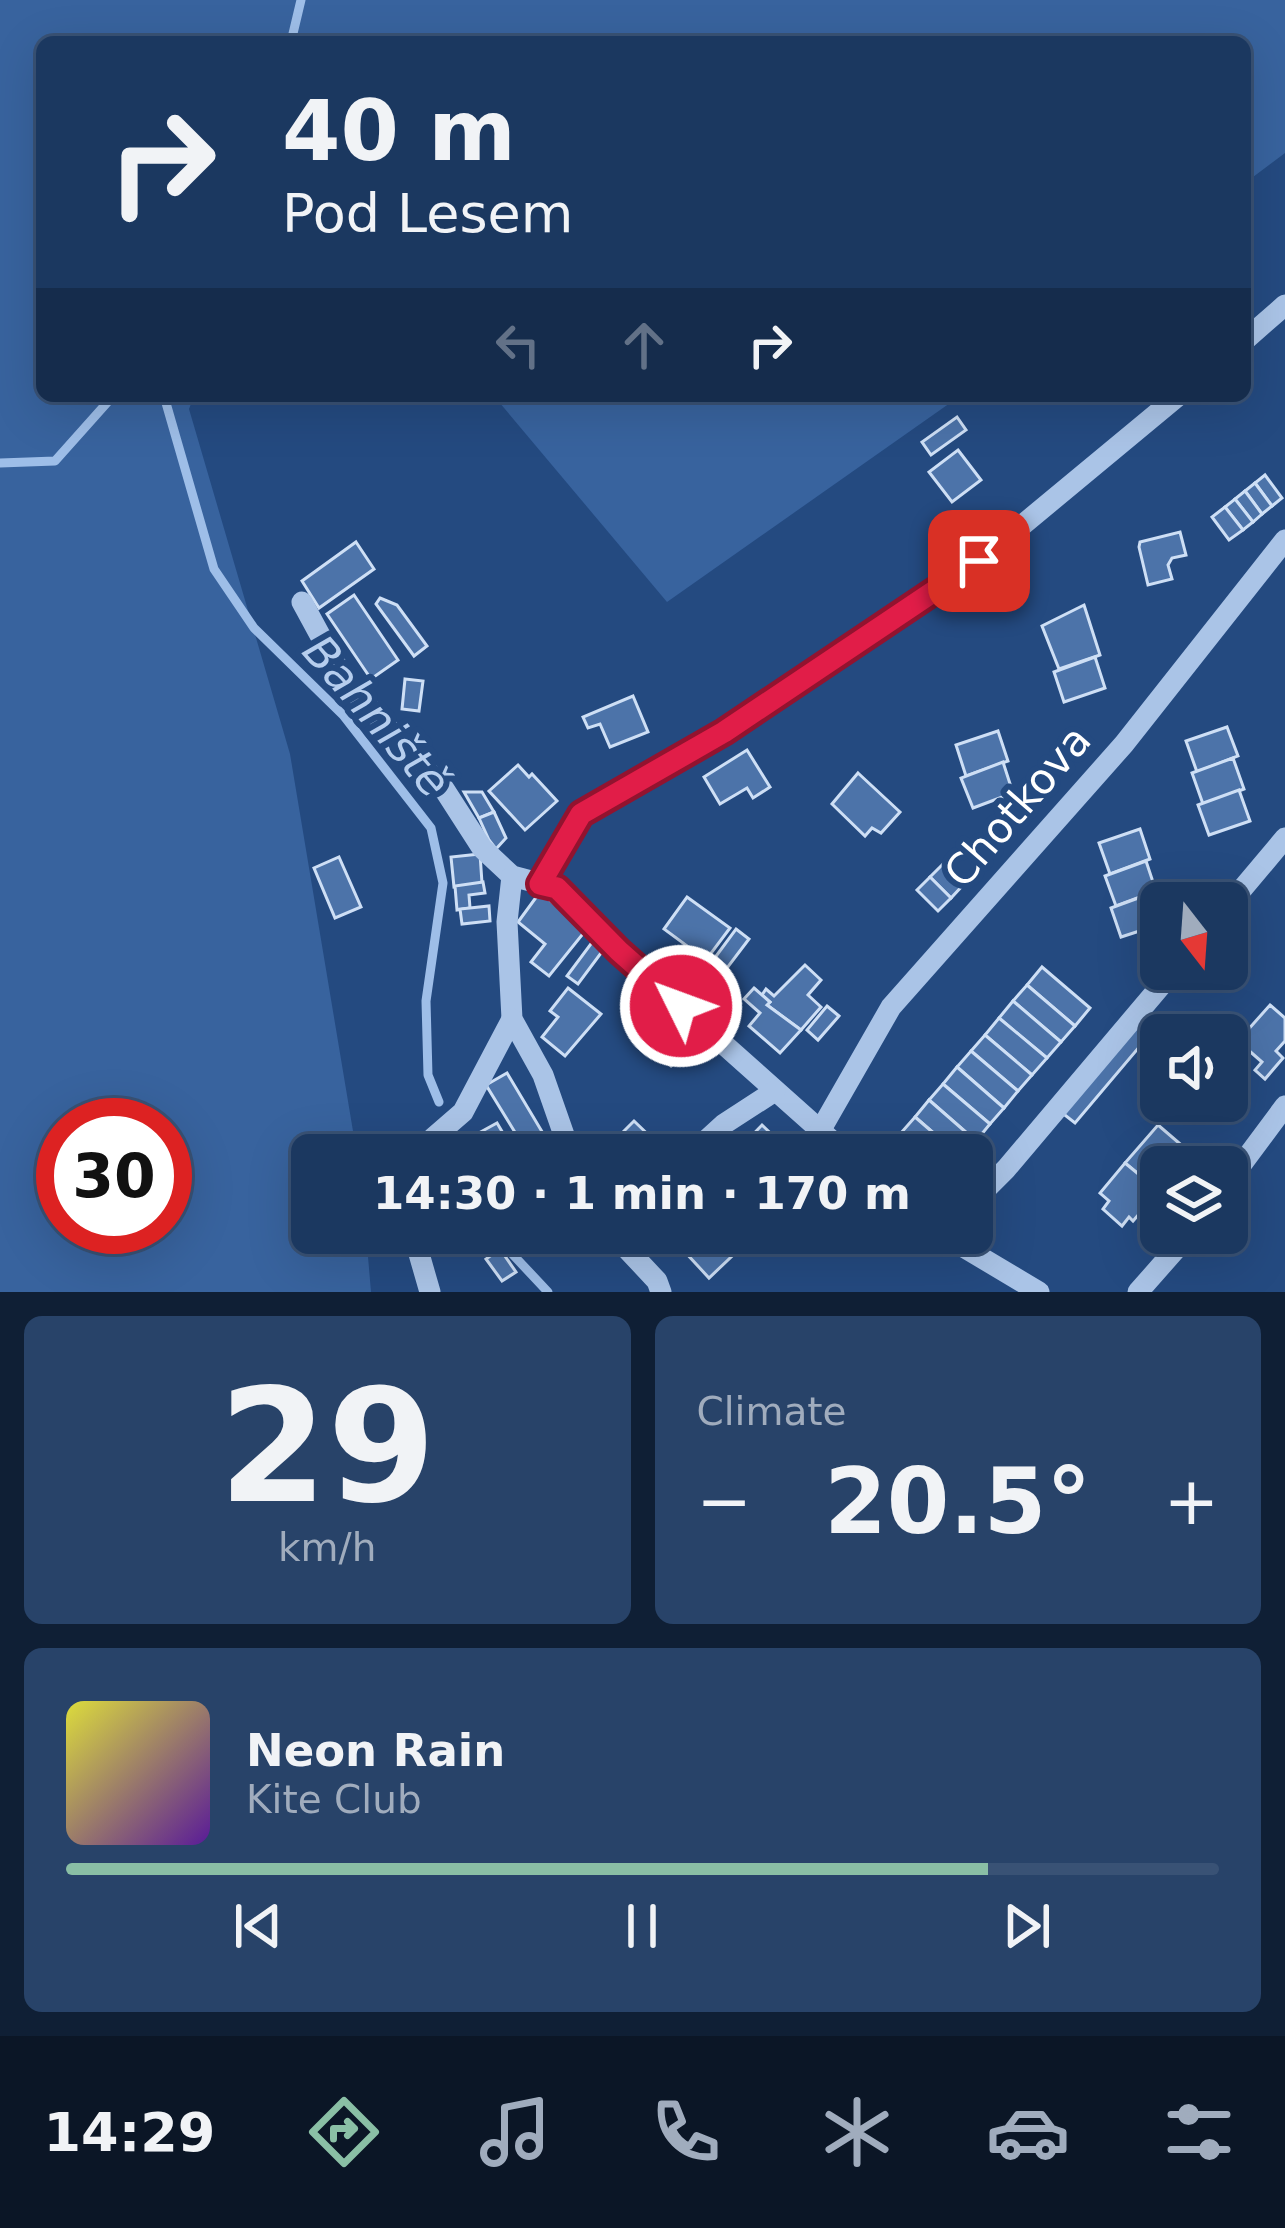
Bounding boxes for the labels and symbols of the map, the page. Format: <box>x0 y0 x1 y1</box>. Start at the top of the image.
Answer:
pin <box>928 510 1030 612</box>
water label: Bahniště <box>292 625 461 808</box>
street label: Chotkova <box>934 716 1101 897</box>
north arrow <box>1140 882 1248 990</box>
position arrow <box>618 943 744 1069</box>
speed limit sign: 30 <box>36 1098 192 1254</box>

